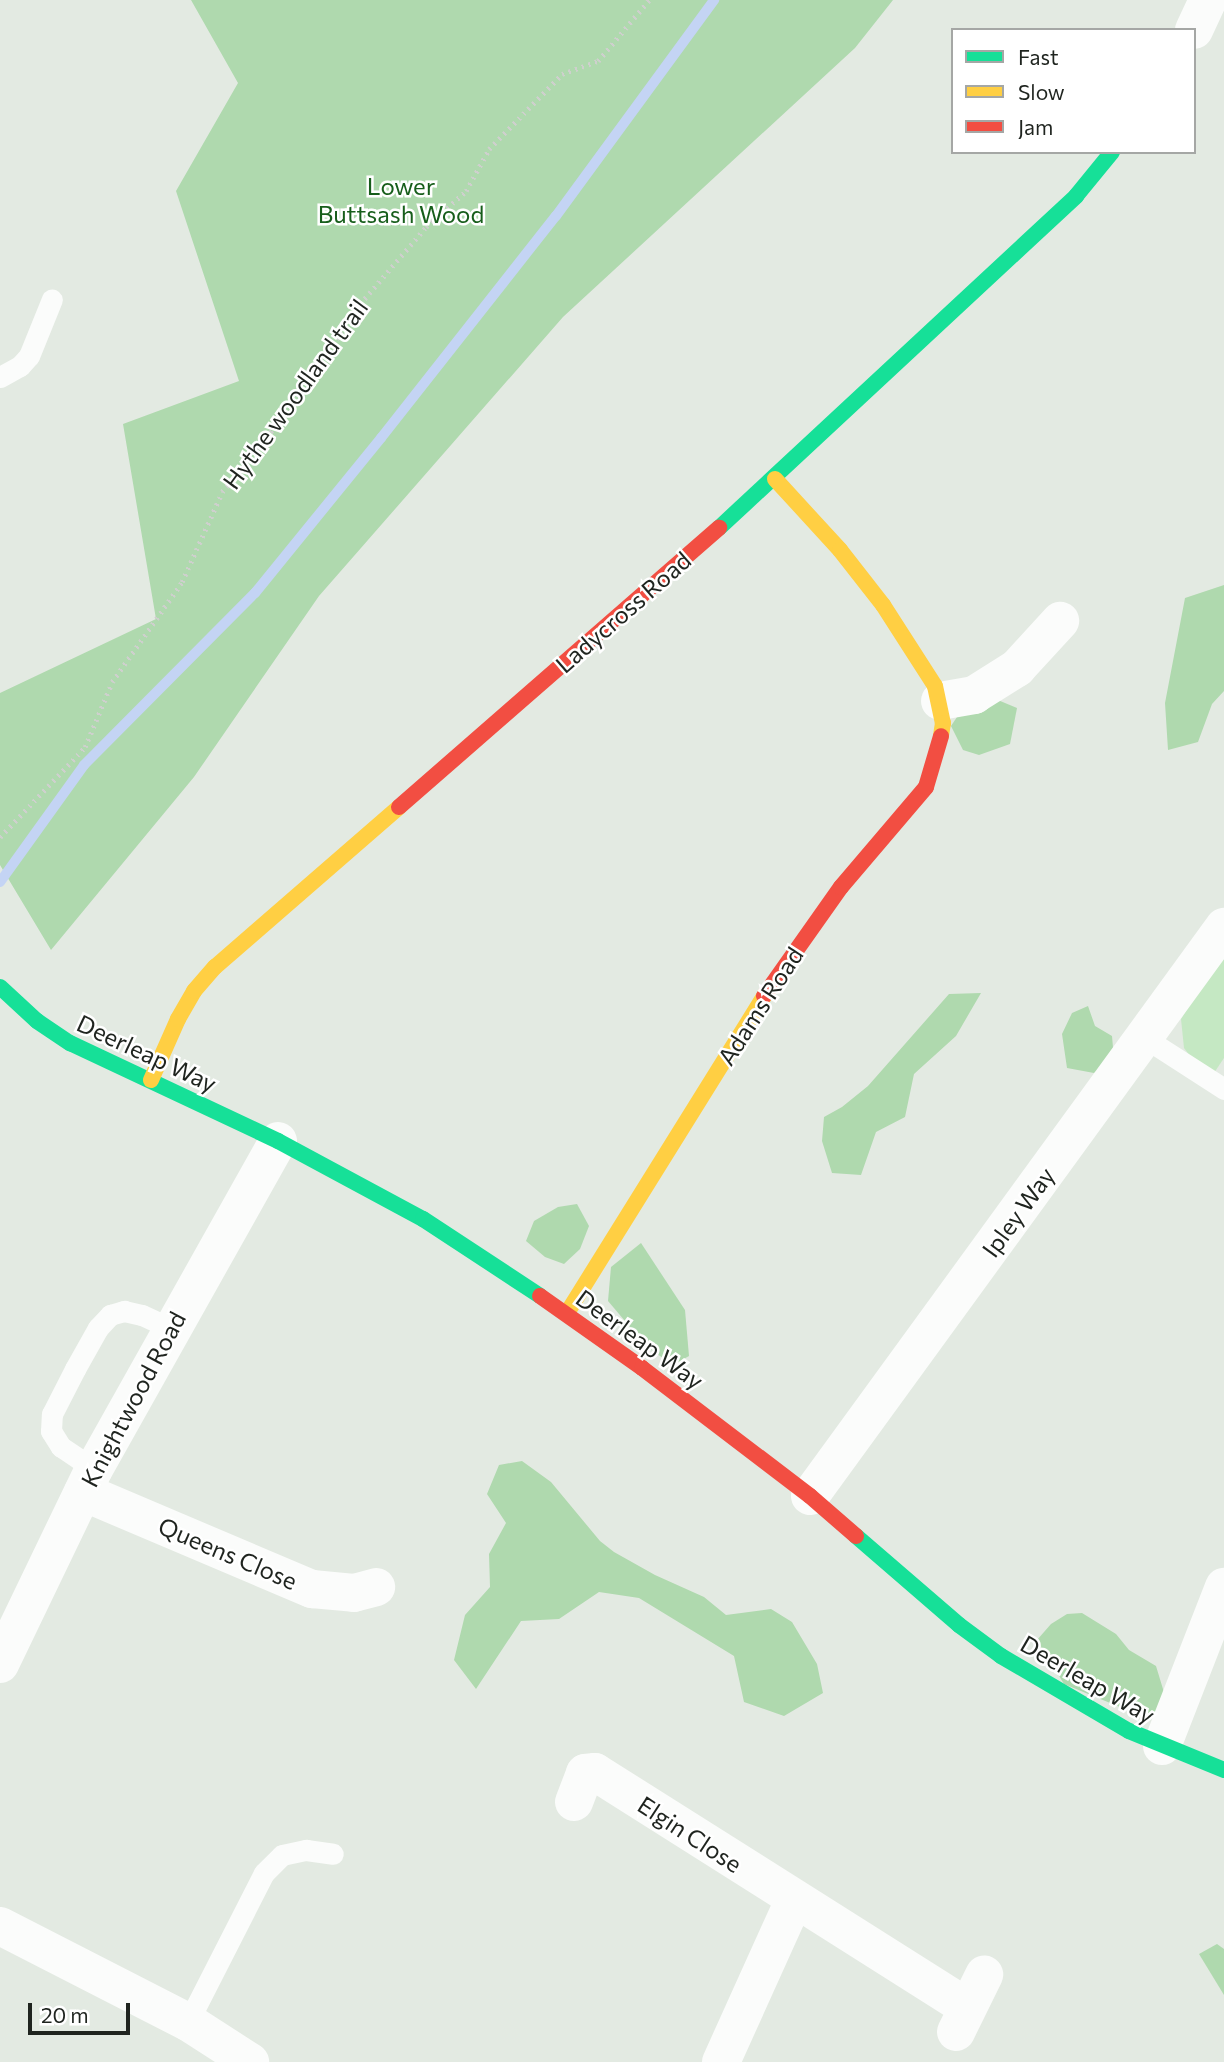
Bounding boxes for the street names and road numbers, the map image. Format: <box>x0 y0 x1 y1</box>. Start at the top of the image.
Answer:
street label: Hythe woodland trail <box>217 294 373 494</box>
street label: Ladycross Road <box>550 545 696 679</box>
street label: Adams Road <box>711 942 809 1070</box>
street label: Deerleap Way <box>73 1008 221 1098</box>
street label: Ipley Way <box>976 1161 1060 1263</box>
street label: Deerleap Way <box>571 1283 709 1395</box>
street label: Knightwood Road <box>75 1306 191 1492</box>
street label: Queens Close <box>154 1511 302 1595</box>
street label: Deerleap Way <box>1016 1629 1160 1729</box>
street label: Elgin Close <box>633 1790 747 1878</box>

